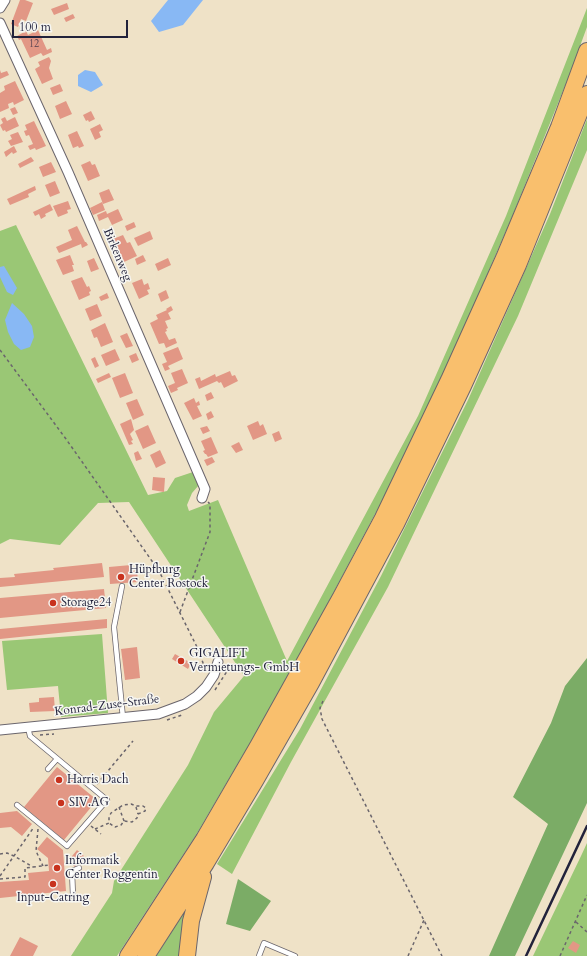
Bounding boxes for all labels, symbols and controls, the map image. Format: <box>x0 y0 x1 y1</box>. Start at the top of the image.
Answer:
scale bar <box>14 12 130 38</box>
text: 100 m <box>19 19 51 35</box>
house number: 12 <box>29 39 39 51</box>
street label: Birkenweg <box>99 226 135 284</box>
place label: Hüpfburg Center Rostock <box>129 563 208 591</box>
marker: Hüpfburg Center Rostock <box>116 572 126 582</box>
place label: Storage24 <box>61 596 111 610</box>
marker: Storage24 <box>48 598 58 608</box>
place label: GIGALIFT Vermietungs- GmbH <box>189 647 299 675</box>
marker: GIGALIFT Vermietungs- GmbH <box>176 656 186 666</box>
street label: Konrad-Zuse-Straße <box>54 692 160 720</box>
place label: Harris Dach <box>67 773 129 787</box>
marker: Harris Dach <box>54 775 64 785</box>
place label: SIV.AG <box>69 796 109 810</box>
marker: SIV.AG <box>56 798 66 808</box>
place label: Informatik Center Roggentin <box>65 854 158 882</box>
marker: Informatik Center Roggentin <box>52 863 62 873</box>
marker: Input-Catring <box>48 879 58 889</box>
place label: Input-Catring <box>17 891 89 905</box>

